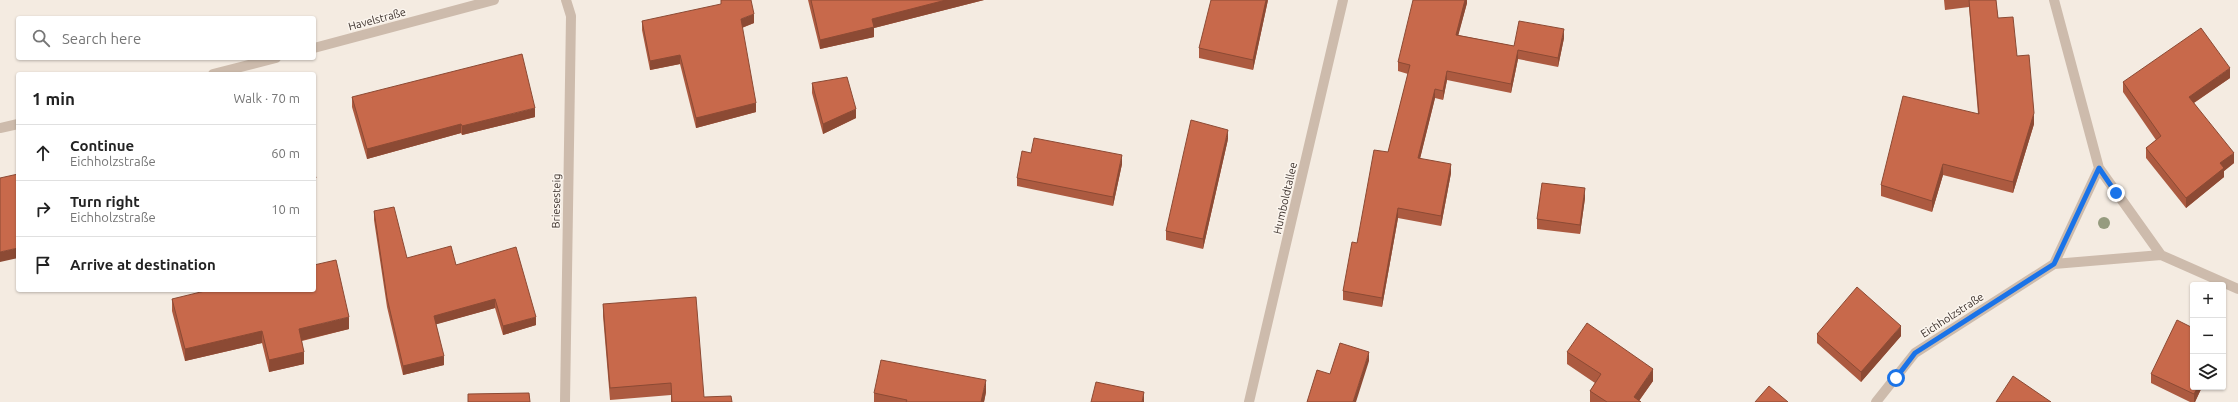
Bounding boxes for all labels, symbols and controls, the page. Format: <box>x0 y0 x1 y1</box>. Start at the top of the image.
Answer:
street label: Havelstraße <box>347 6 407 32</box>
search box <box>16 16 316 60</box>
icon: search <box>30 27 52 49</box>
text: Search here <box>62 30 141 47</box>
text: 1 min <box>32 89 75 108</box>
text: Walk · 70 m <box>234 91 300 105</box>
text: Continue <box>70 137 134 154</box>
icon: ahead <box>32 142 54 164</box>
text: 60 m <box>271 146 300 160</box>
text: Eichholzstraße <box>70 154 156 168</box>
street label: Humboldtallee <box>1271 161 1299 235</box>
street label: Briesesteig <box>550 173 562 229</box>
route end <box>2107 184 2125 202</box>
text: Turn right <box>70 193 140 210</box>
icon: right <box>32 198 54 220</box>
text: 10 m <box>271 202 300 216</box>
text: Eichholzstraße <box>70 210 156 224</box>
icon: arrive <box>32 254 54 276</box>
text: Arrive at destination <box>70 256 216 273</box>
map controls <box>2190 282 2226 390</box>
button: + <box>2190 282 2226 318</box>
street label: Eichholzstraße <box>1918 290 1986 340</box>
button: − <box>2190 318 2226 354</box>
button: layers <box>2190 354 2226 390</box>
route start <box>1887 369 1905 387</box>

